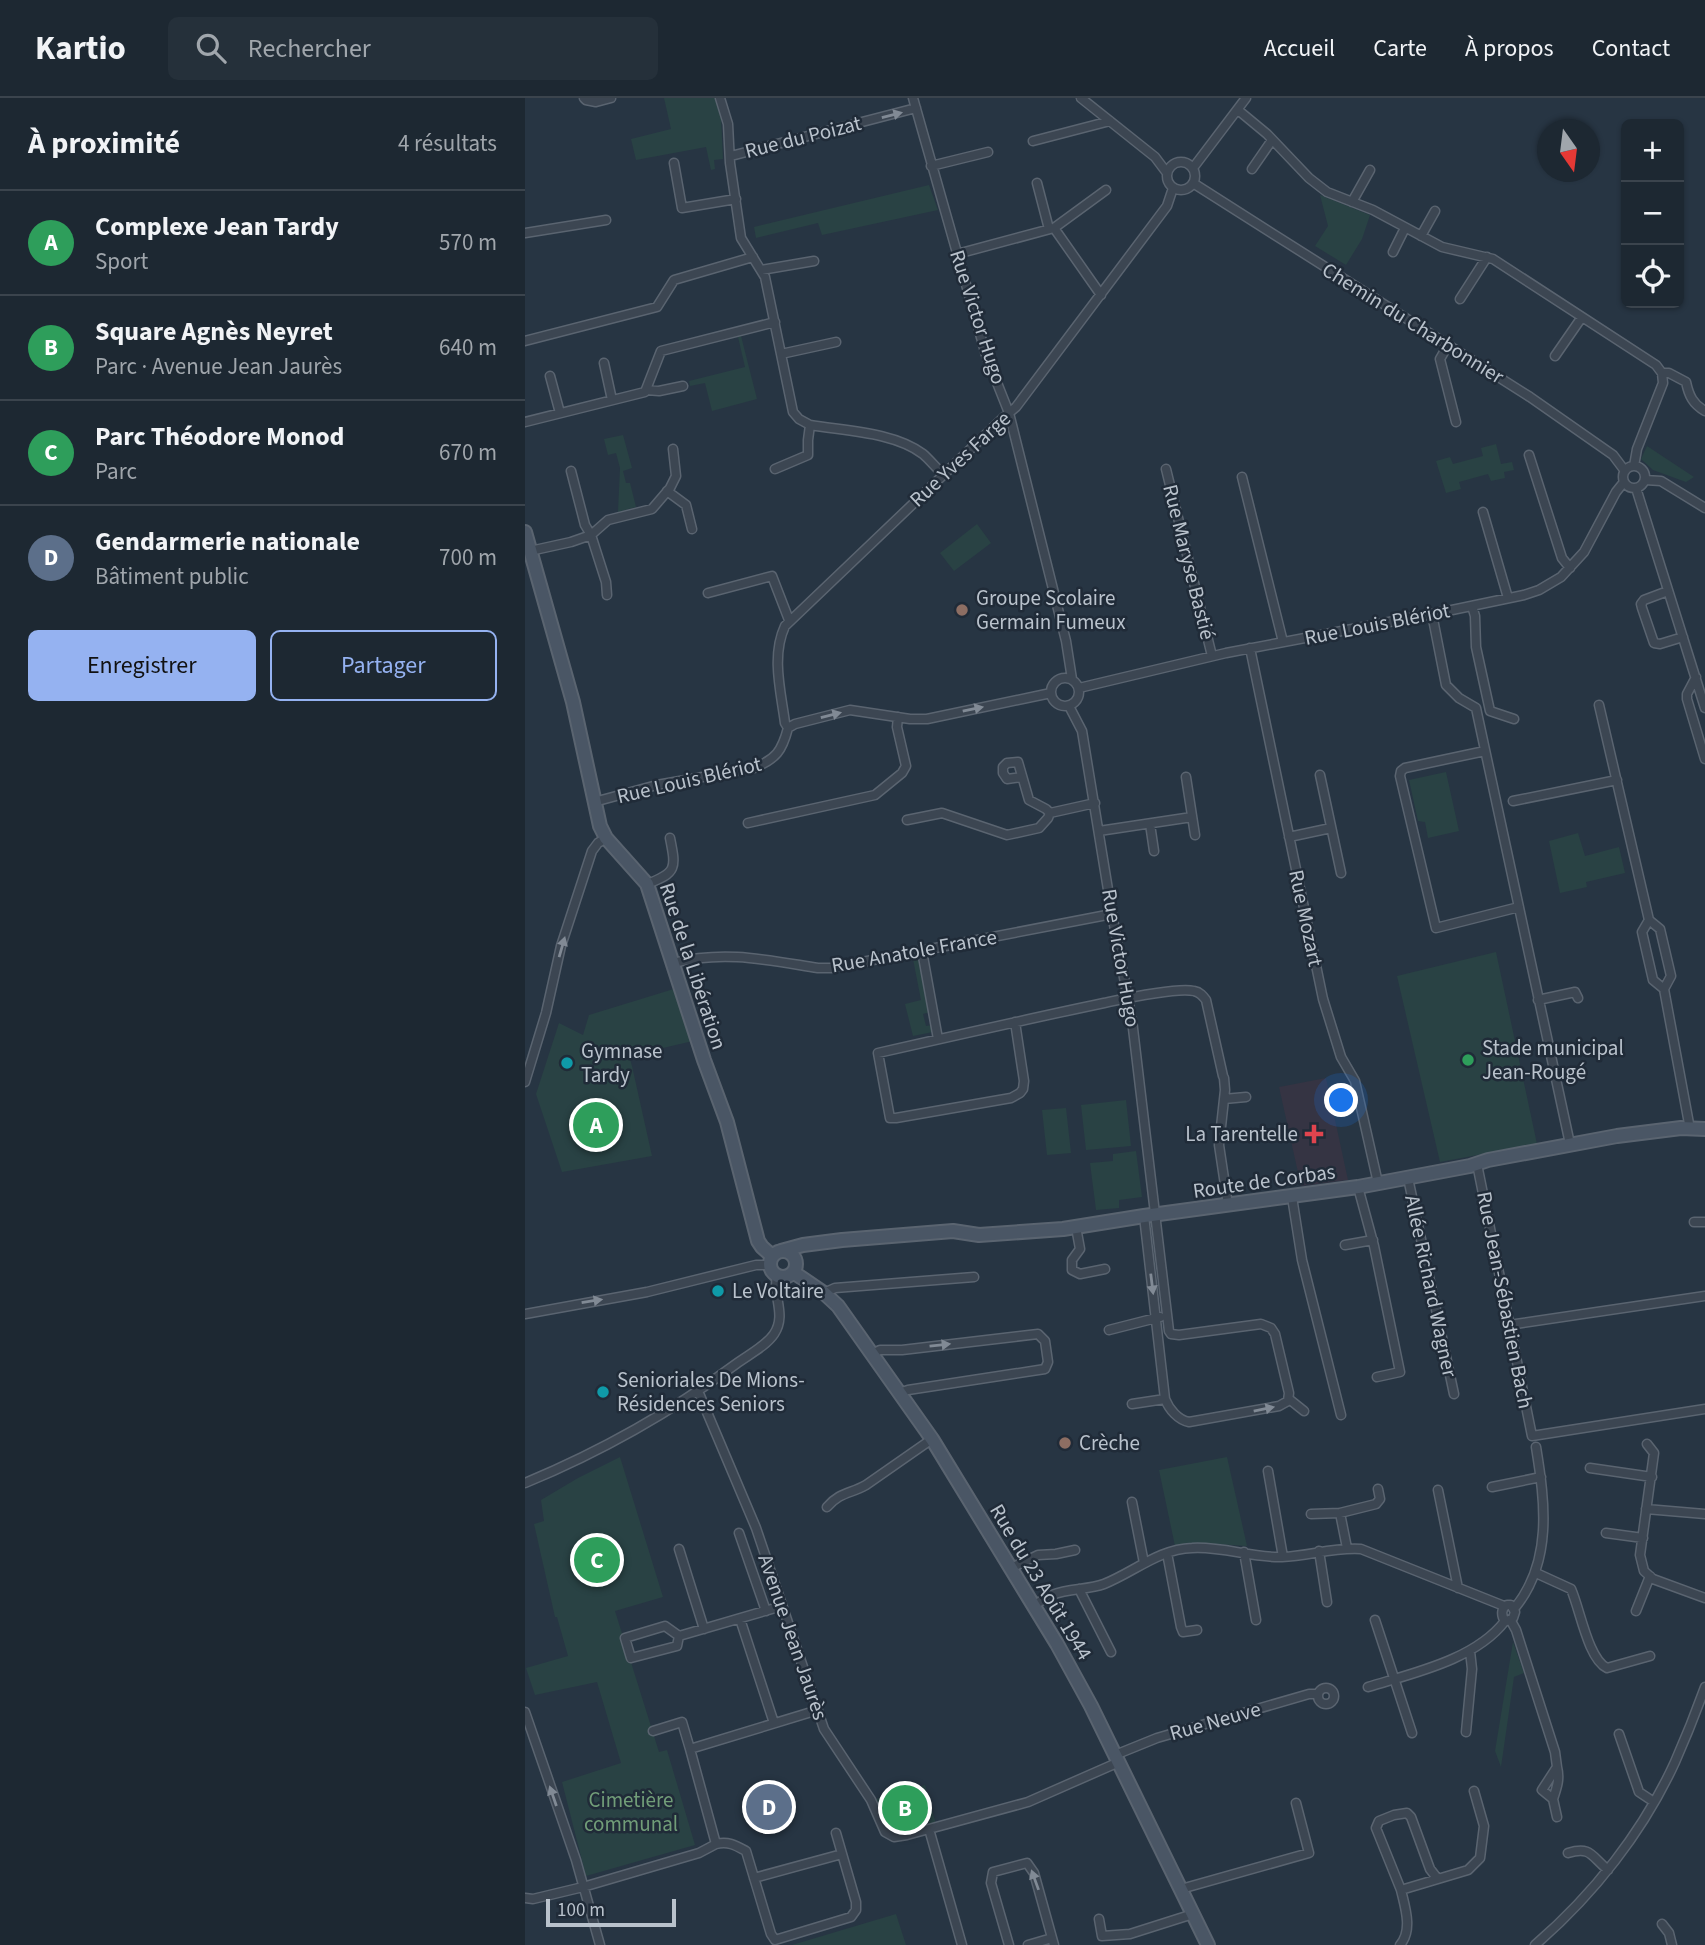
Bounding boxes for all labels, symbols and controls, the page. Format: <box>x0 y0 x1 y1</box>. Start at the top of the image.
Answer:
search box <box>168 17 658 80</box>
text: Kartio <box>35 25 126 72</box>
icon: search <box>192 29 230 67</box>
text: Rechercher <box>248 30 371 67</box>
text: Accueil <box>1264 31 1335 66</box>
text: Carte <box>1373 31 1427 66</box>
text: À propos <box>1465 31 1554 66</box>
text: Contact <box>1592 31 1670 66</box>
street label: Rue du Poizat <box>742 108 864 166</box>
one-way arrow <box>881 109 903 120</box>
north arrow <box>1537 119 1600 182</box>
map controls <box>1621 119 1684 308</box>
button: + <box>1621 119 1684 182</box>
text: À proximité <box>28 122 180 165</box>
text: 4 résultats <box>398 127 497 160</box>
button: − <box>1621 182 1684 245</box>
text: Complexe Jean Tardy <box>95 208 339 245</box>
text: A <box>44 226 58 259</box>
text: 570 m <box>439 226 497 259</box>
text: Sport <box>95 245 148 278</box>
button: locate <box>1621 245 1684 308</box>
street label: Rue Victor Hugo <box>942 246 1014 388</box>
street label: Chemin du Charbonnier <box>1316 255 1510 392</box>
text: Square Agnès Neyret <box>95 313 333 350</box>
text: B <box>44 331 58 364</box>
text: 640 m <box>439 331 497 364</box>
text: Parc · Avenue Jean Jaurès <box>95 350 342 383</box>
street label: Rue Yves Farge <box>903 404 1017 514</box>
text: Parc Théodore Monod <box>95 418 345 455</box>
text: C <box>44 436 58 469</box>
text: 670 m <box>439 436 497 469</box>
text: Parc <box>95 455 137 488</box>
street label: Rue Maryse Bastié <box>1155 481 1223 643</box>
text: Gendarmerie nationale <box>95 523 360 560</box>
text: D <box>44 541 58 574</box>
text: 700 m <box>439 541 497 574</box>
text: Bâtiment public <box>95 560 249 593</box>
place label: Groupe Scolaire Germain Fumeux <box>976 583 1126 637</box>
street label: Rue Louis Blériot <box>1302 595 1452 653</box>
marker: Groupe Scolaire Germain Fumeux <box>954 602 970 618</box>
button: Enregistrer <box>28 630 256 701</box>
button: Partager <box>270 630 497 701</box>
one-way arrow <box>962 703 984 714</box>
one-way arrow <box>820 709 842 720</box>
street label: Rue Louis Blériot <box>614 749 764 811</box>
street label: Rue Mozart <box>1281 867 1331 969</box>
street label: Rue de la Libération <box>652 879 734 1053</box>
street label: Rue Victor Hugo <box>1094 887 1148 1029</box>
street label: Rue Anatole France <box>829 922 999 980</box>
one-way arrow <box>557 936 568 958</box>
place label: Stade municipal Jean-Rougé <box>1482 1033 1624 1087</box>
place label: Gymnase Tardy <box>581 1036 662 1090</box>
marker: Stade municipal Jean-Rougé <box>1460 1052 1476 1068</box>
marker: Gymnase Tardy <box>559 1055 575 1071</box>
your location <box>1324 1083 1358 1117</box>
pin: A <box>573 1099 619 1151</box>
place label: La Tarentelle <box>1185 1119 1298 1149</box>
marker: La Tarentelle <box>1304 1124 1324 1144</box>
street label: Route de Corbas <box>1191 1156 1337 1206</box>
street label: Rue Jean-Sébastien Bach <box>1469 1189 1541 1411</box>
street label: Allée Richard Wagner <box>1397 1192 1465 1380</box>
one-way arrow <box>1146 1273 1157 1295</box>
place label: Le Voltaire <box>732 1276 824 1306</box>
marker: Le Voltaire <box>710 1283 726 1299</box>
one-way arrow <box>581 1295 603 1306</box>
one-way arrow <box>929 1340 951 1351</box>
place label: Senioriales De Mions- Résidences Seniors <box>617 1365 805 1419</box>
marker: Senioriales De Mions- Résidences Seniors <box>595 1384 611 1400</box>
one-way arrow <box>1253 1403 1275 1414</box>
place label: Crèche <box>1079 1428 1140 1458</box>
marker: Crèche <box>1057 1435 1073 1451</box>
street label: Rue du 23 Août 1944 <box>982 1498 1100 1666</box>
pin: C <box>574 1534 620 1586</box>
street label: Avenue Jean Jaurès <box>751 1550 836 1724</box>
street label: Rue Neuve <box>1166 1694 1264 1748</box>
pin: D <box>746 1781 792 1833</box>
pin: B <box>882 1782 928 1834</box>
one-way arrow <box>547 1785 558 1806</box>
park label: Cimetière communal <box>584 1785 678 1839</box>
one-way arrow <box>1029 1869 1040 1890</box>
scale bar <box>546 1896 675 1928</box>
text: 100 m <box>557 1897 605 1924</box>

